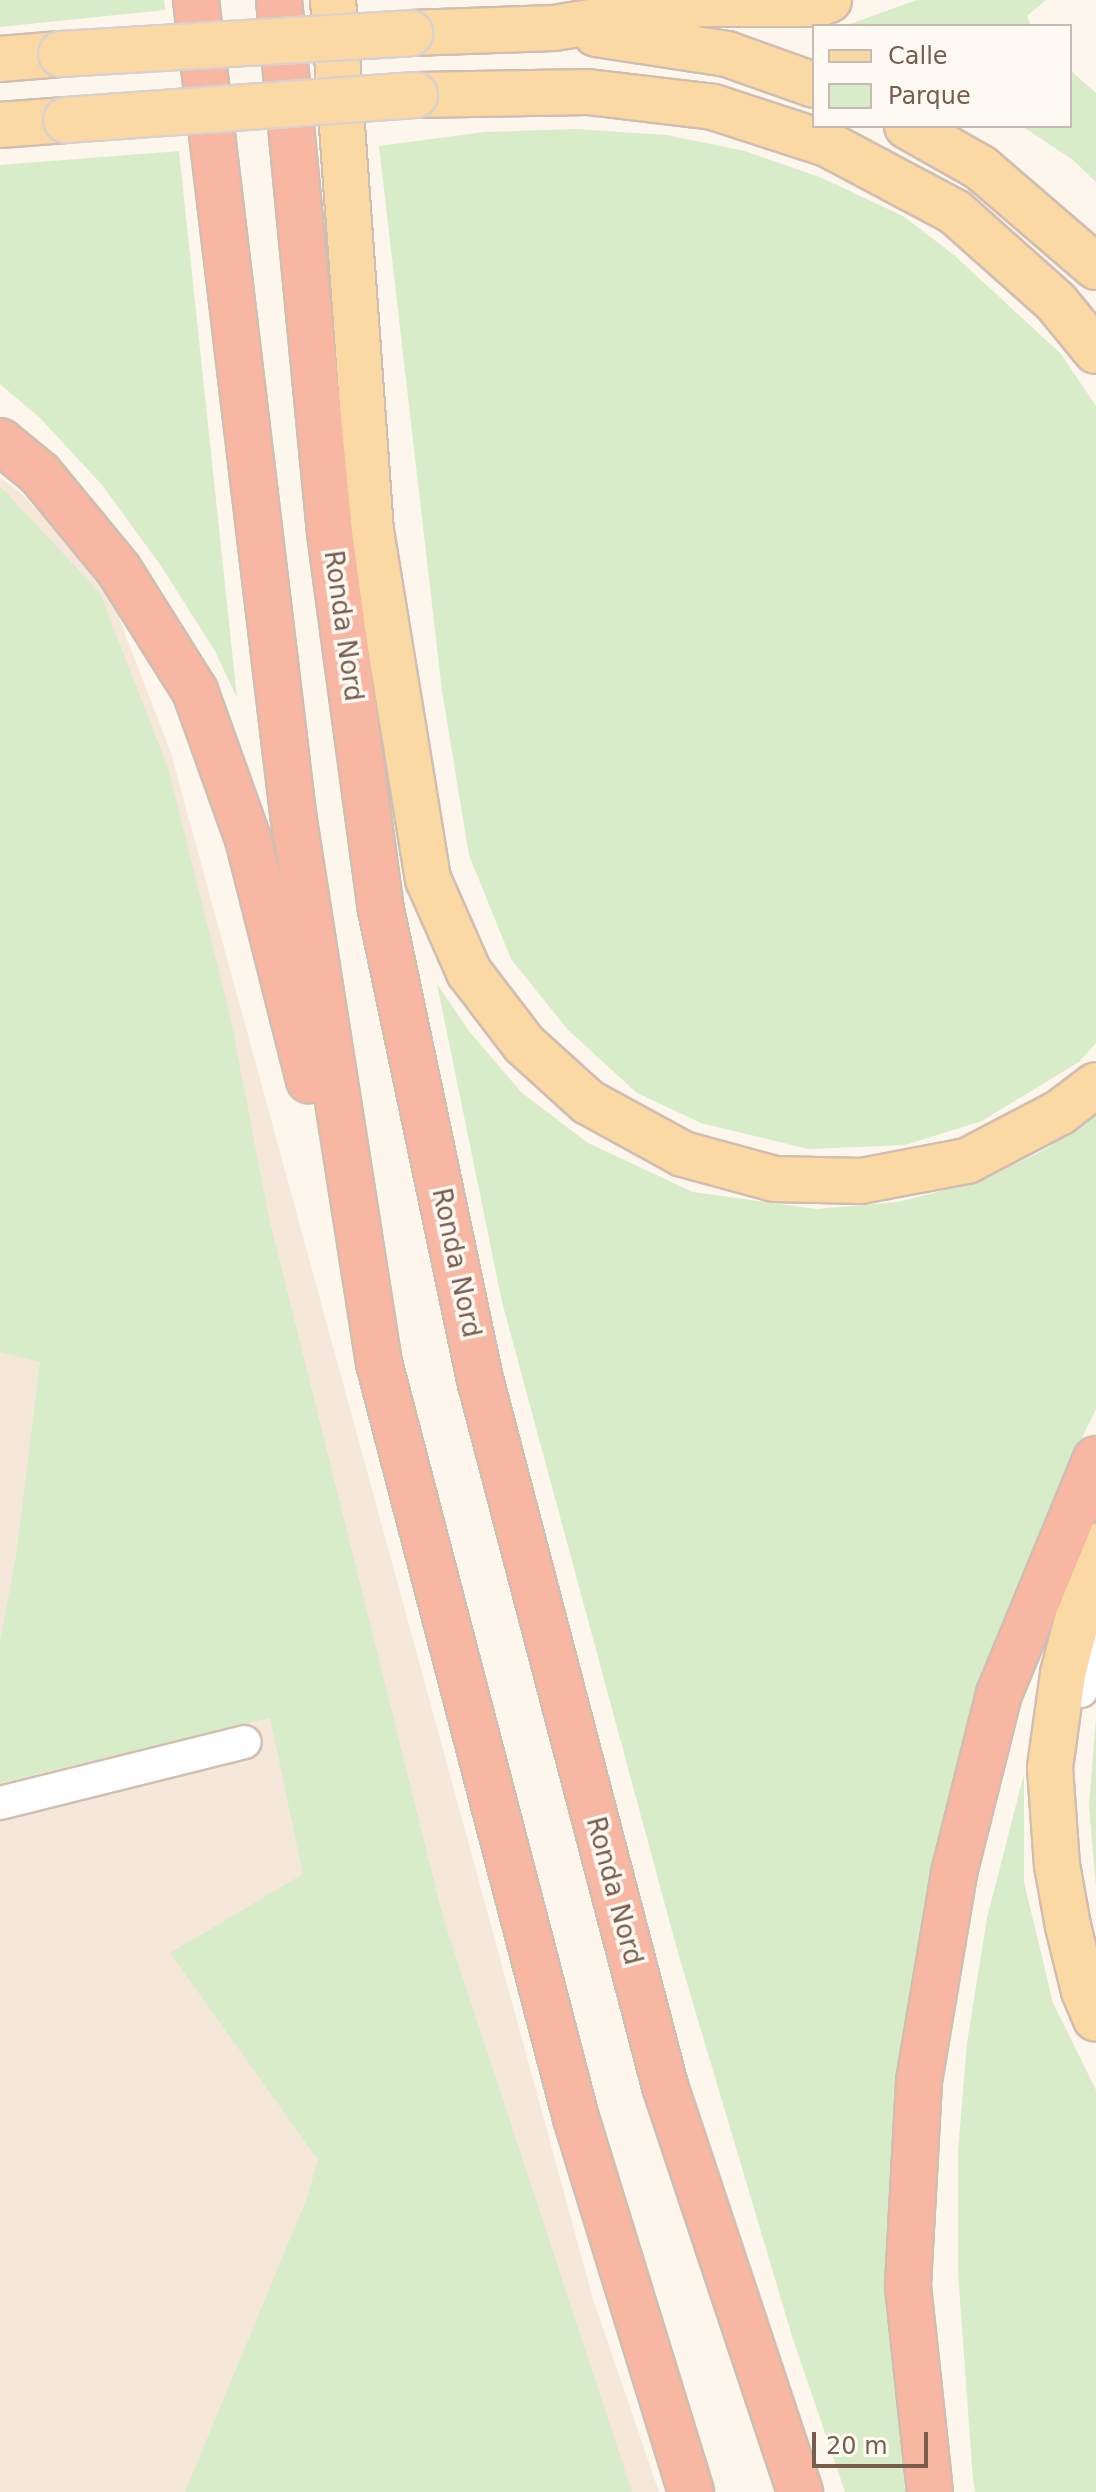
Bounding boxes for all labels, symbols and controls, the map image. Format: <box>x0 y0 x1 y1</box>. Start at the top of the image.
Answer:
legend <box>812 24 1072 128</box>
text: Calle <box>888 42 948 70</box>
text: Parque <box>888 82 971 110</box>
street label: Ronda Nord <box>317 549 369 703</box>
street label: Ronda Nord <box>425 1185 487 1341</box>
street label: Ronda Nord <box>579 1814 649 1968</box>
scale bar <box>816 2416 932 2466</box>
text: 20 m <box>826 2432 888 2460</box>

